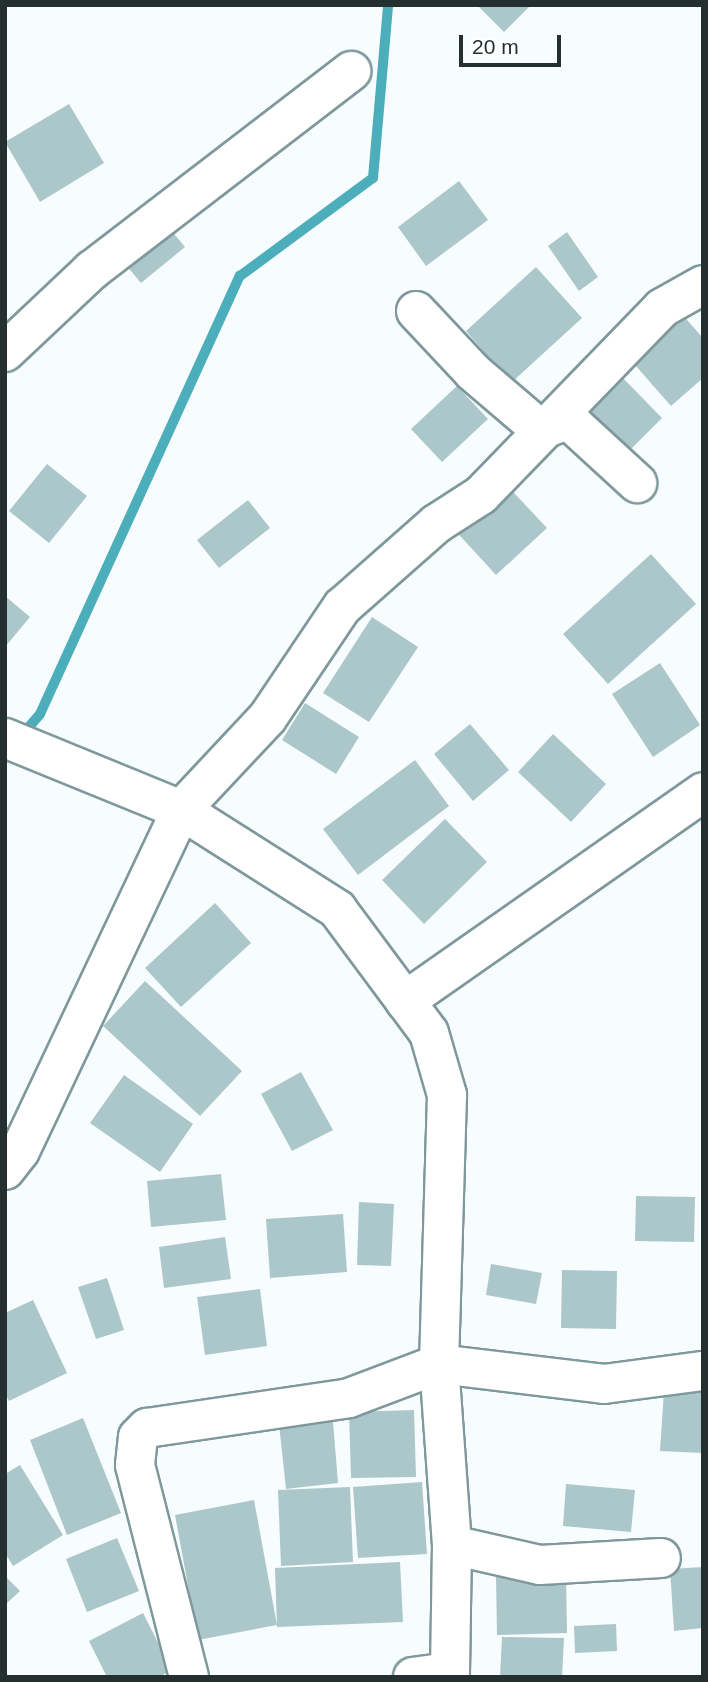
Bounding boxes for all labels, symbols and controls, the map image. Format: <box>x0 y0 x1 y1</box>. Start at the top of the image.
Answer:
scale bar <box>463 21 564 65</box>
text: 20 m <box>472 35 519 58</box>

